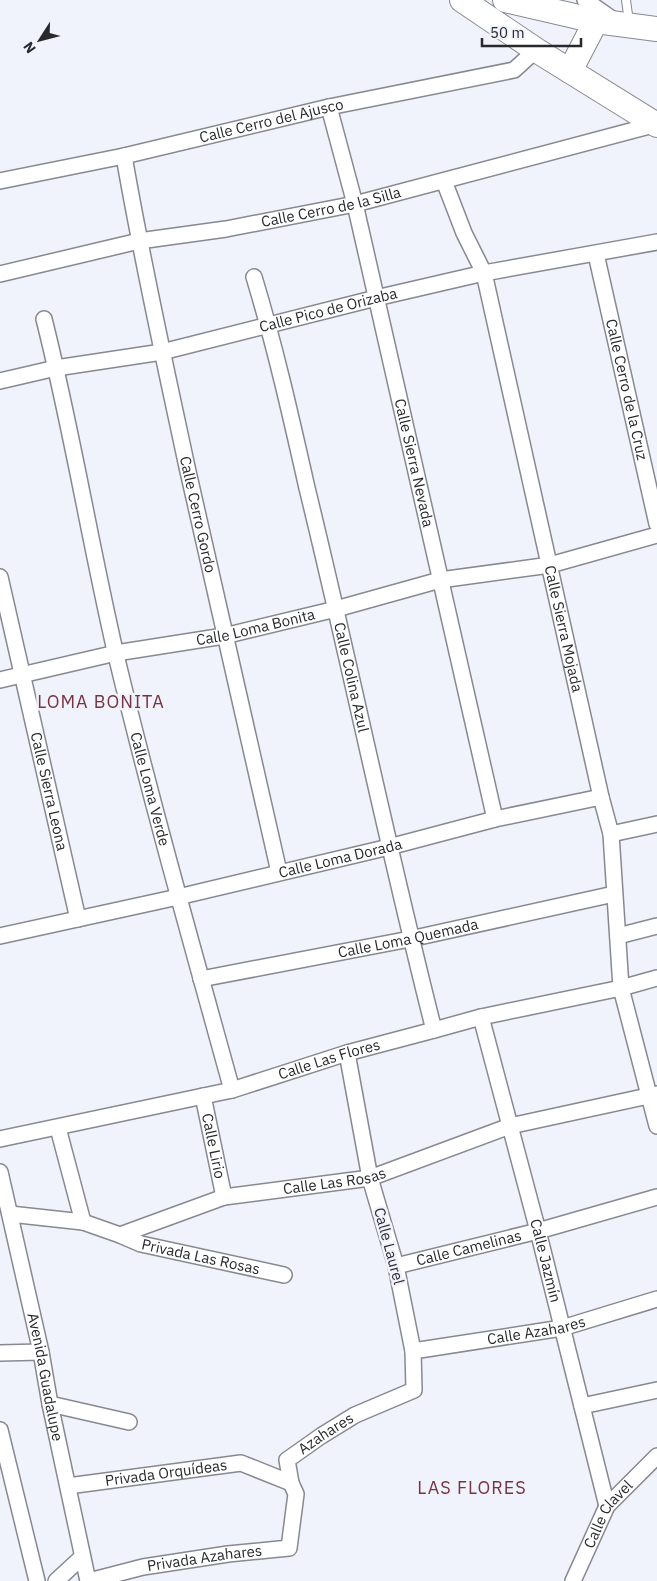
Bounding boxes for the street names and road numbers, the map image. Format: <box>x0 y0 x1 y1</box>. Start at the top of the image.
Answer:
street label: Calle Cerro del Ajusco <box>197 94 345 147</box>
street label: Calle Cerro de la Silla <box>260 182 403 231</box>
street label: Calle Pico de Orizaba <box>257 283 399 336</box>
street label: Calle Cerro de la Cruz <box>602 317 652 462</box>
street label: Calle Sierra Nevada <box>391 397 438 529</box>
street label: Calle Cerro Gordo <box>176 454 220 575</box>
street label: Calle Sierra Mojada <box>541 563 587 694</box>
street label: Calle Loma Bonita <box>195 604 317 649</box>
street label: Calle Colina Azul <box>330 620 373 734</box>
street label: Calle Sierra Leona <box>27 730 72 853</box>
street label: Calle Loma Verde <box>126 730 174 848</box>
street label: Calle Loma Dorada <box>276 834 404 882</box>
street label: Calle Loma Quemada <box>336 914 480 962</box>
street label: Calle Las Flores <box>276 1035 382 1084</box>
street label: Calle Lirio <box>198 1111 230 1180</box>
street label: Calle Las Rosas <box>282 1163 389 1198</box>
street label: Calle Laurel <box>370 1205 409 1286</box>
street label: Calle Jazmín <box>526 1217 566 1304</box>
street label: Calle Camelinas <box>414 1225 523 1270</box>
street label: Privada Las Rosas <box>140 1234 262 1279</box>
street label: Avenida Guadalupe <box>23 1311 68 1443</box>
street label: Calle Azahares <box>486 1311 588 1348</box>
street label: Azahares <box>294 1408 357 1458</box>
street label: Privada Orquídeas <box>104 1455 228 1490</box>
street label: Calle Clavel <box>579 1476 637 1551</box>
street label: Privada Azahares <box>146 1541 263 1575</box>

